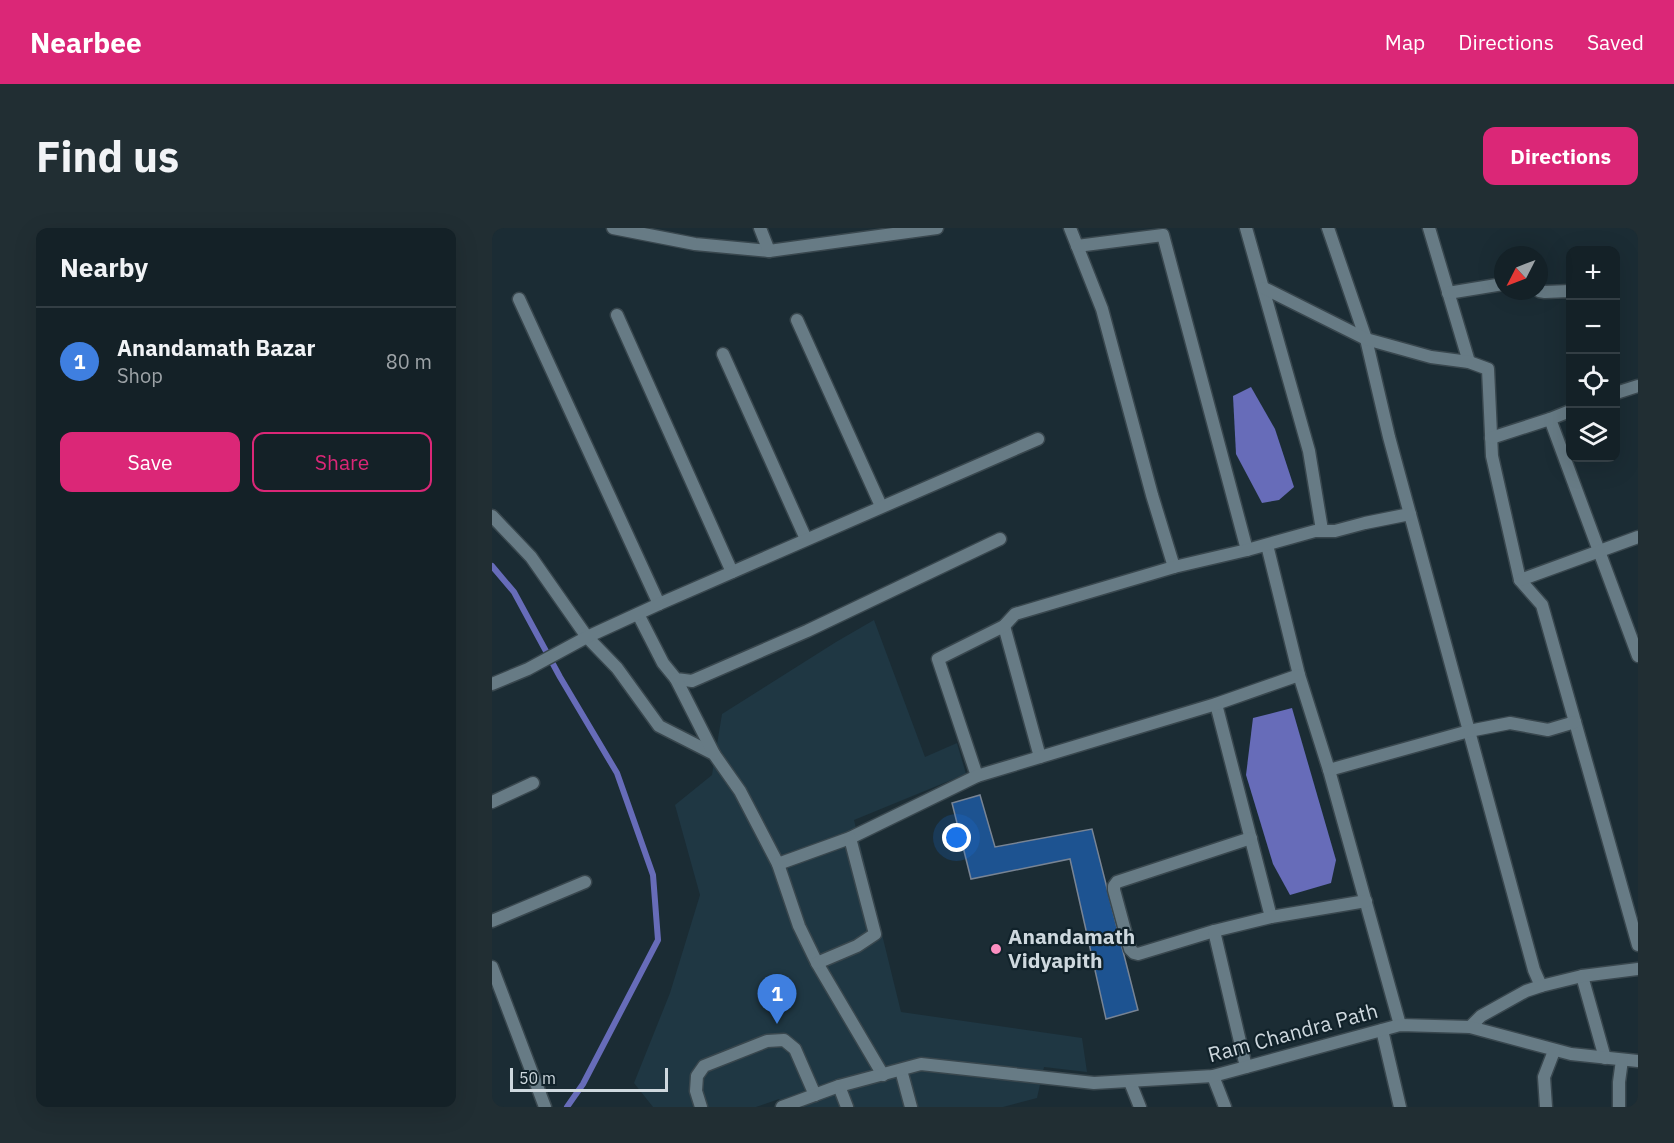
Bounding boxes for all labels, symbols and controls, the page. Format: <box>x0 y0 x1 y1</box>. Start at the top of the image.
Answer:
text: Nearbee <box>30 24 142 61</box>
text: Map <box>1385 28 1425 56</box>
text: Directions <box>1458 28 1554 56</box>
text: Saved <box>1587 28 1644 56</box>
button: Directions <box>1483 127 1638 185</box>
text: Find us <box>36 129 179 184</box>
north arrow <box>1494 246 1548 300</box>
map controls <box>1566 246 1620 462</box>
button: + <box>1566 246 1620 300</box>
text: Nearby <box>60 250 148 284</box>
button: − <box>1566 300 1620 354</box>
text: Anandamath Bazar <box>117 333 316 362</box>
text: 1 <box>74 348 86 375</box>
text: 80 m <box>386 348 432 375</box>
button: locate <box>1566 354 1620 408</box>
text: Shop <box>117 362 163 389</box>
button: layers <box>1566 408 1620 462</box>
button: Save <box>60 432 240 492</box>
button: Share <box>252 432 432 492</box>
your location <box>942 823 971 852</box>
place label: Anandamath Vidyapith <box>1008 922 1135 974</box>
marker: Anandamath Vidyapith <box>989 942 1003 956</box>
pin: 1 <box>758 974 796 1024</box>
street label: Ram Chandra Path <box>1205 996 1381 1068</box>
scale bar <box>510 1065 668 1092</box>
text: 50 m <box>519 1068 556 1088</box>

